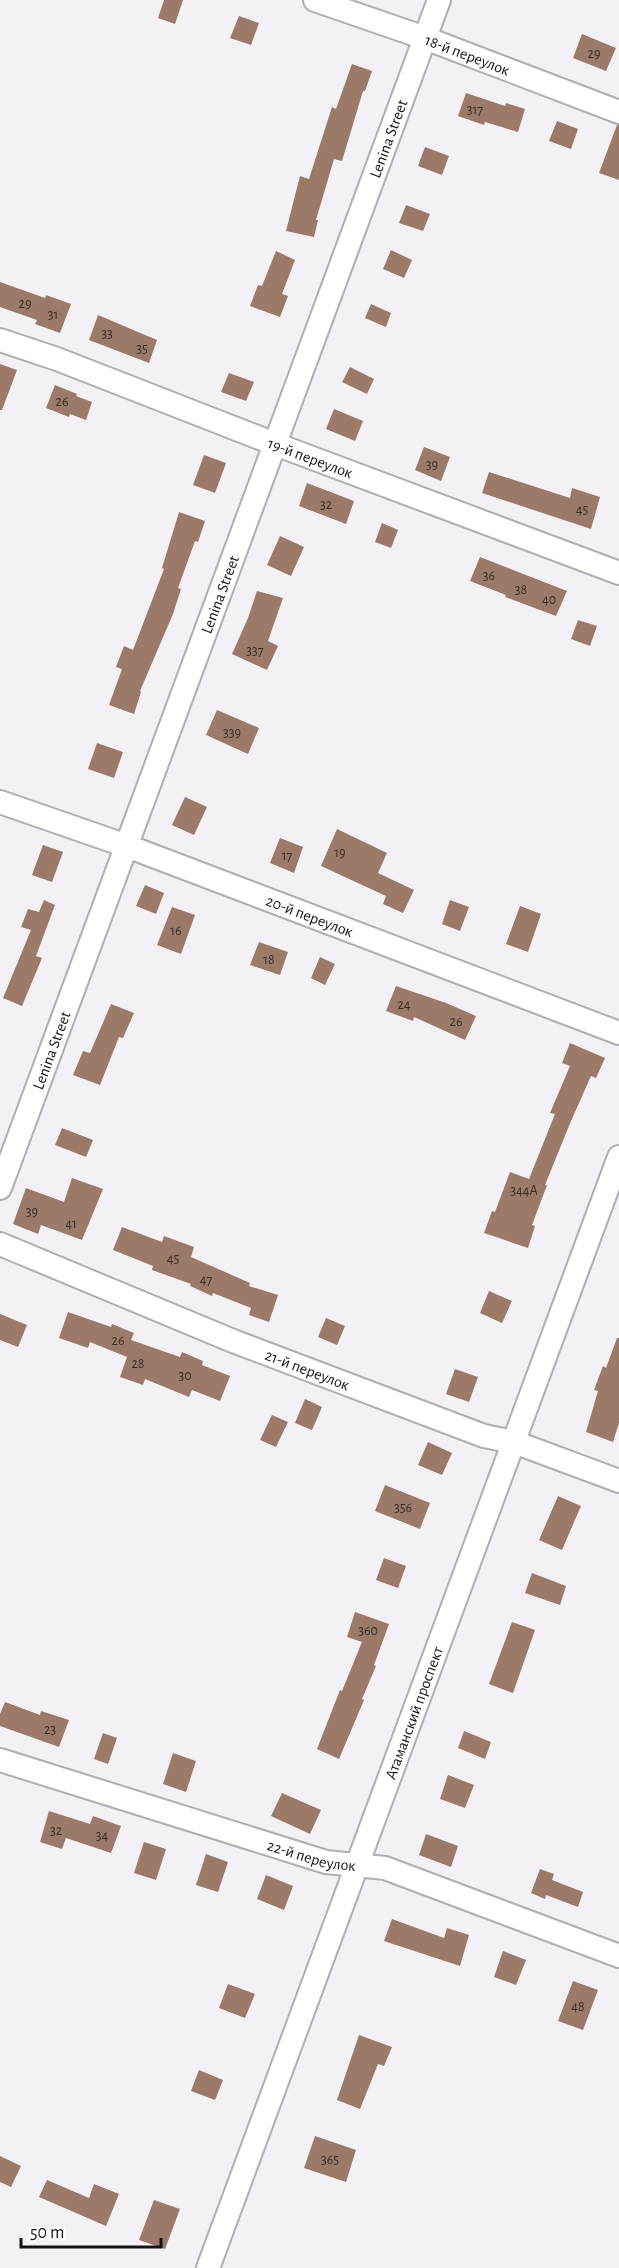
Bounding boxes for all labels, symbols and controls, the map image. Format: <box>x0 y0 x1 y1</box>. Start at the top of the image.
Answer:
street label: 18-й переулок <box>423 32 512 79</box>
house number: 29 <box>588 47 600 61</box>
street label: Lenina Street <box>367 97 411 180</box>
house number: 317 <box>467 103 483 117</box>
house number: 29 <box>19 297 31 311</box>
house number: 31 <box>48 308 58 322</box>
house number: 33 <box>101 327 113 341</box>
house number: 35 <box>136 342 148 356</box>
house number: 26 <box>56 395 68 409</box>
street label: 19-й переулок <box>266 435 355 482</box>
house number: 39 <box>426 458 438 472</box>
house number: 32 <box>320 498 332 512</box>
house number: 45 <box>576 503 588 517</box>
street label: Lenina Street <box>199 553 242 636</box>
house number: 36 <box>483 569 495 583</box>
house number: 38 <box>515 583 527 597</box>
house number: 40 <box>542 593 556 607</box>
house number: 337 <box>246 644 264 658</box>
house number: 339 <box>223 726 241 740</box>
house number: 19 <box>334 846 346 860</box>
house number: 17 <box>282 849 292 863</box>
street label: 20-й переулок <box>264 893 356 940</box>
house number: 16 <box>170 924 182 938</box>
house number: 18 <box>263 953 275 967</box>
house number: 24 <box>397 998 411 1012</box>
street label: Lenina Street <box>30 1009 74 1092</box>
house number: 26 <box>450 1015 462 1029</box>
house number: 344А <box>510 1184 538 1198</box>
house number: 39 <box>26 1205 38 1219</box>
house number: 41 <box>65 1217 77 1231</box>
house number: 45 <box>167 1252 179 1266</box>
house number: 47 <box>200 1273 212 1287</box>
house number: 26 <box>112 1334 124 1348</box>
street label: 21-й переулок <box>263 1347 352 1394</box>
house number: 28 <box>131 1357 145 1371</box>
house number: 30 <box>178 1369 192 1383</box>
house number: 356 <box>394 1501 412 1515</box>
house number: 360 <box>358 1624 378 1638</box>
street label: Атаманский проспект <box>383 1644 446 1782</box>
house number: 23 <box>44 1723 56 1737</box>
house number: 32 <box>50 1824 62 1838</box>
house number: 34 <box>96 1829 109 1843</box>
street label: 22-й переулок <box>265 1837 357 1874</box>
house number: 48 <box>571 2000 585 2014</box>
house number: 365 <box>321 2153 339 2167</box>
scale bar <box>21 2211 160 2249</box>
text: 50 m <box>30 2224 64 2242</box>

